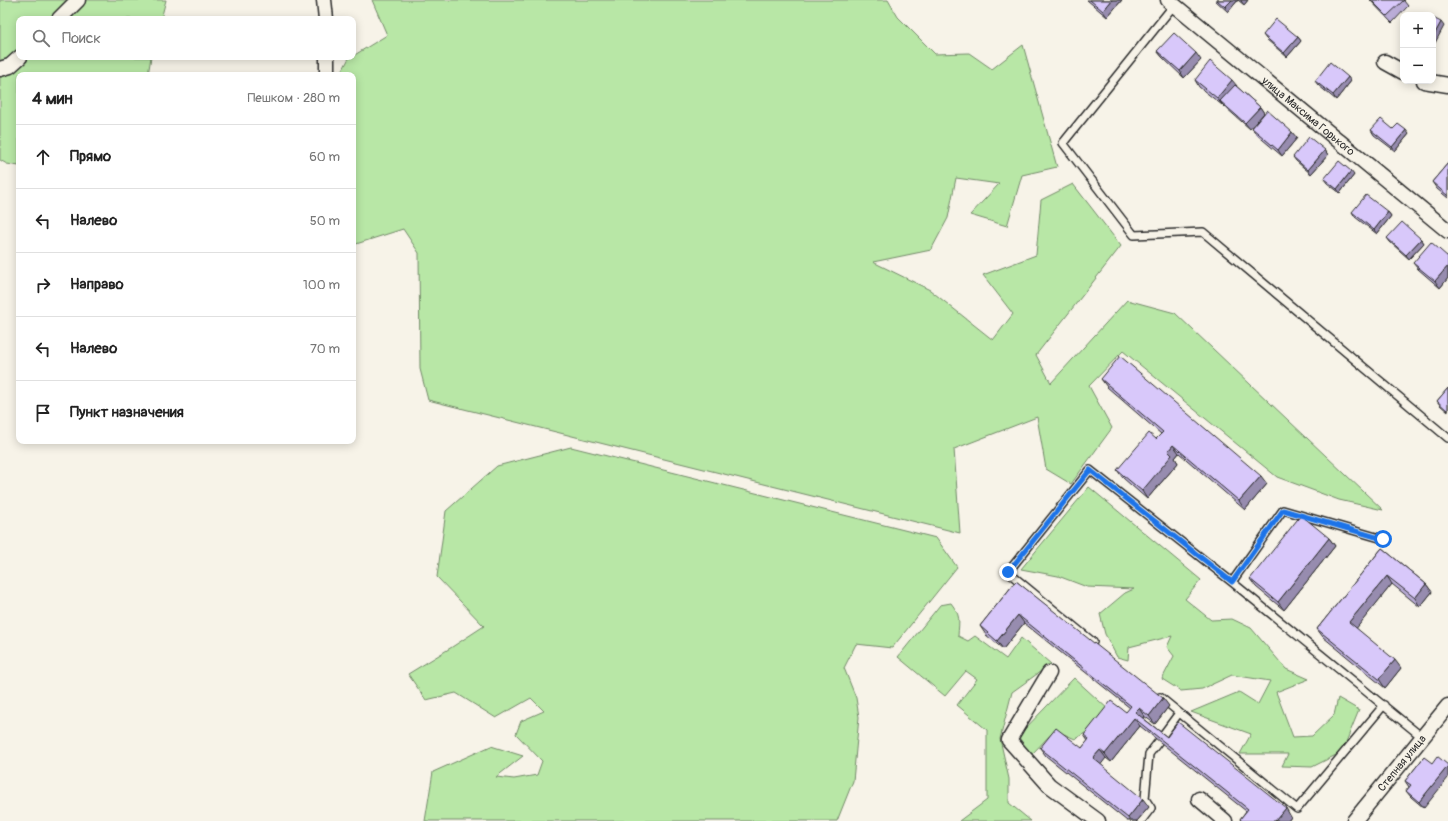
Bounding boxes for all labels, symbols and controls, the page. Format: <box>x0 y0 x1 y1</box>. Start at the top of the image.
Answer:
map controls <box>1400 12 1436 84</box>
button: + <box>1400 12 1436 48</box>
search box <box>16 16 356 60</box>
icon: search <box>30 27 52 49</box>
text: Поиск <box>62 29 101 48</box>
button: − <box>1400 48 1436 84</box>
street label: улица Максима Горького <box>1259 73 1358 158</box>
text: 4 мин <box>32 88 73 109</box>
text: Пешком · 280 m <box>247 90 340 106</box>
icon: ahead <box>32 146 54 168</box>
text: Прямо <box>70 147 111 166</box>
text: 60 m <box>309 149 340 165</box>
icon: left <box>32 210 54 232</box>
text: Налево <box>70 211 117 230</box>
text: 50 m <box>310 213 340 229</box>
icon: right <box>32 274 54 296</box>
text: Направо <box>70 275 124 294</box>
text: 100 m <box>303 277 340 293</box>
icon: left <box>32 338 54 360</box>
text: Налево <box>70 339 117 358</box>
text: 70 m <box>310 341 340 357</box>
icon: arrive <box>32 402 54 424</box>
text: Пункт назначения <box>70 403 184 422</box>
route start <box>1374 530 1392 548</box>
route end <box>999 563 1017 581</box>
street label: Степная улица <box>1375 732 1428 794</box>

